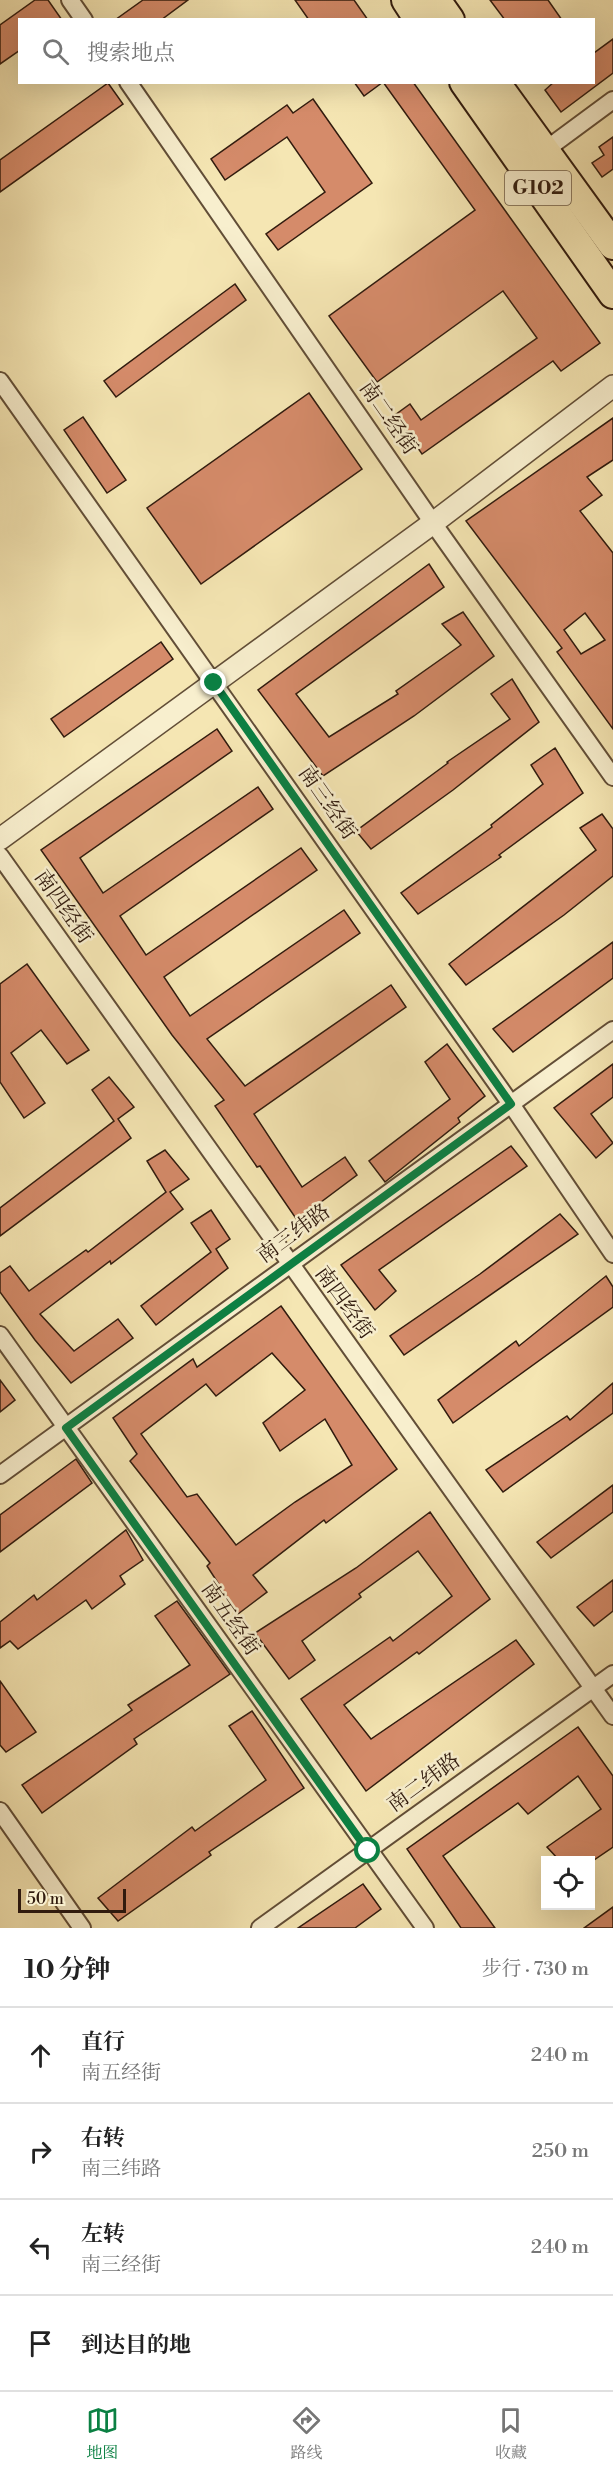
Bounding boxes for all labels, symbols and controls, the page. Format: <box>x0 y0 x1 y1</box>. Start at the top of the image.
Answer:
search box <box>18 18 595 84</box>
icon: search <box>39 35 72 68</box>
text: 搜索地点 <box>87 40 175 67</box>
road number: G102 <box>505 171 571 205</box>
street label: 南二经街 <box>353 376 423 460</box>
route end <box>200 669 226 695</box>
street label: 南三经街 <box>292 761 362 845</box>
street label: 南四经街 <box>28 865 98 949</box>
street label: 南三纬路 <box>252 1199 336 1269</box>
street label: 南四经街 <box>309 1261 379 1345</box>
street label: 南五经街 <box>195 1577 265 1661</box>
street label: 南二纬路 <box>382 1748 466 1818</box>
route start <box>354 1837 380 1863</box>
map controls <box>541 1856 595 1910</box>
button: locate <box>541 1856 595 1910</box>
scale bar <box>18 1886 126 1914</box>
text: 50 m <box>27 1889 64 1909</box>
text: 10 分钟 <box>24 1954 111 1986</box>
text: 步行 · 730 m <box>482 1957 589 1982</box>
text: 直行 <box>81 2029 125 2056</box>
icon: ahead <box>24 2039 57 2072</box>
text: 240 m <box>531 2043 589 2068</box>
text: 南五经街 <box>81 2061 161 2086</box>
text: 右转 <box>81 2125 125 2152</box>
icon: right <box>24 2135 57 2168</box>
text: 250 m <box>532 2139 589 2164</box>
text: 南三纬路 <box>81 2157 161 2182</box>
text: 左转 <box>81 2221 125 2248</box>
icon: left <box>24 2231 57 2264</box>
text: 240 m <box>531 2235 589 2260</box>
text: 南三经街 <box>81 2253 161 2278</box>
icon: arrive <box>24 2327 57 2360</box>
text: 到达目的地 <box>81 2332 191 2359</box>
tab: 地图 <box>86 2404 119 2463</box>
tab: 路线 <box>290 2404 323 2463</box>
tab: 收藏 <box>494 2404 527 2463</box>

